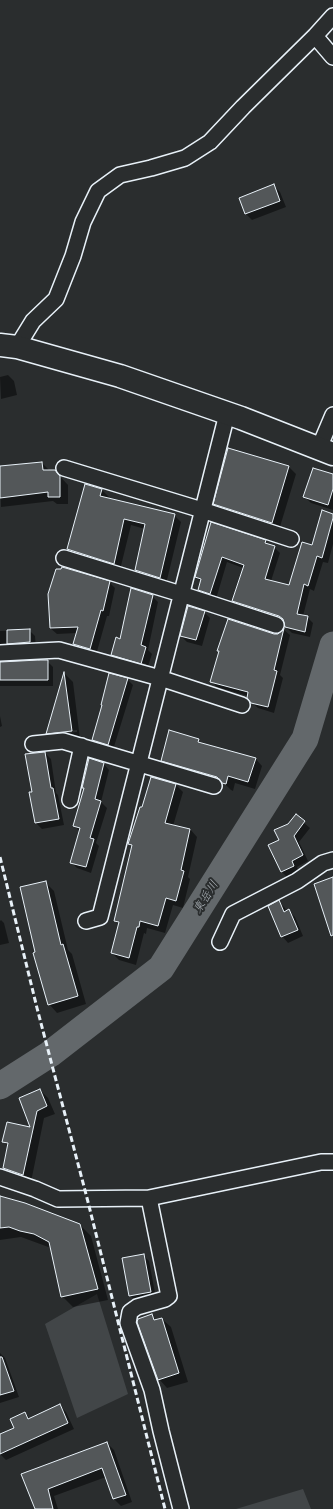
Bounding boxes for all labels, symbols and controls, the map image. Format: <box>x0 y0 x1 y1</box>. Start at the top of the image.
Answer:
water label: 東岳川 <box>190 878 222 916</box>

